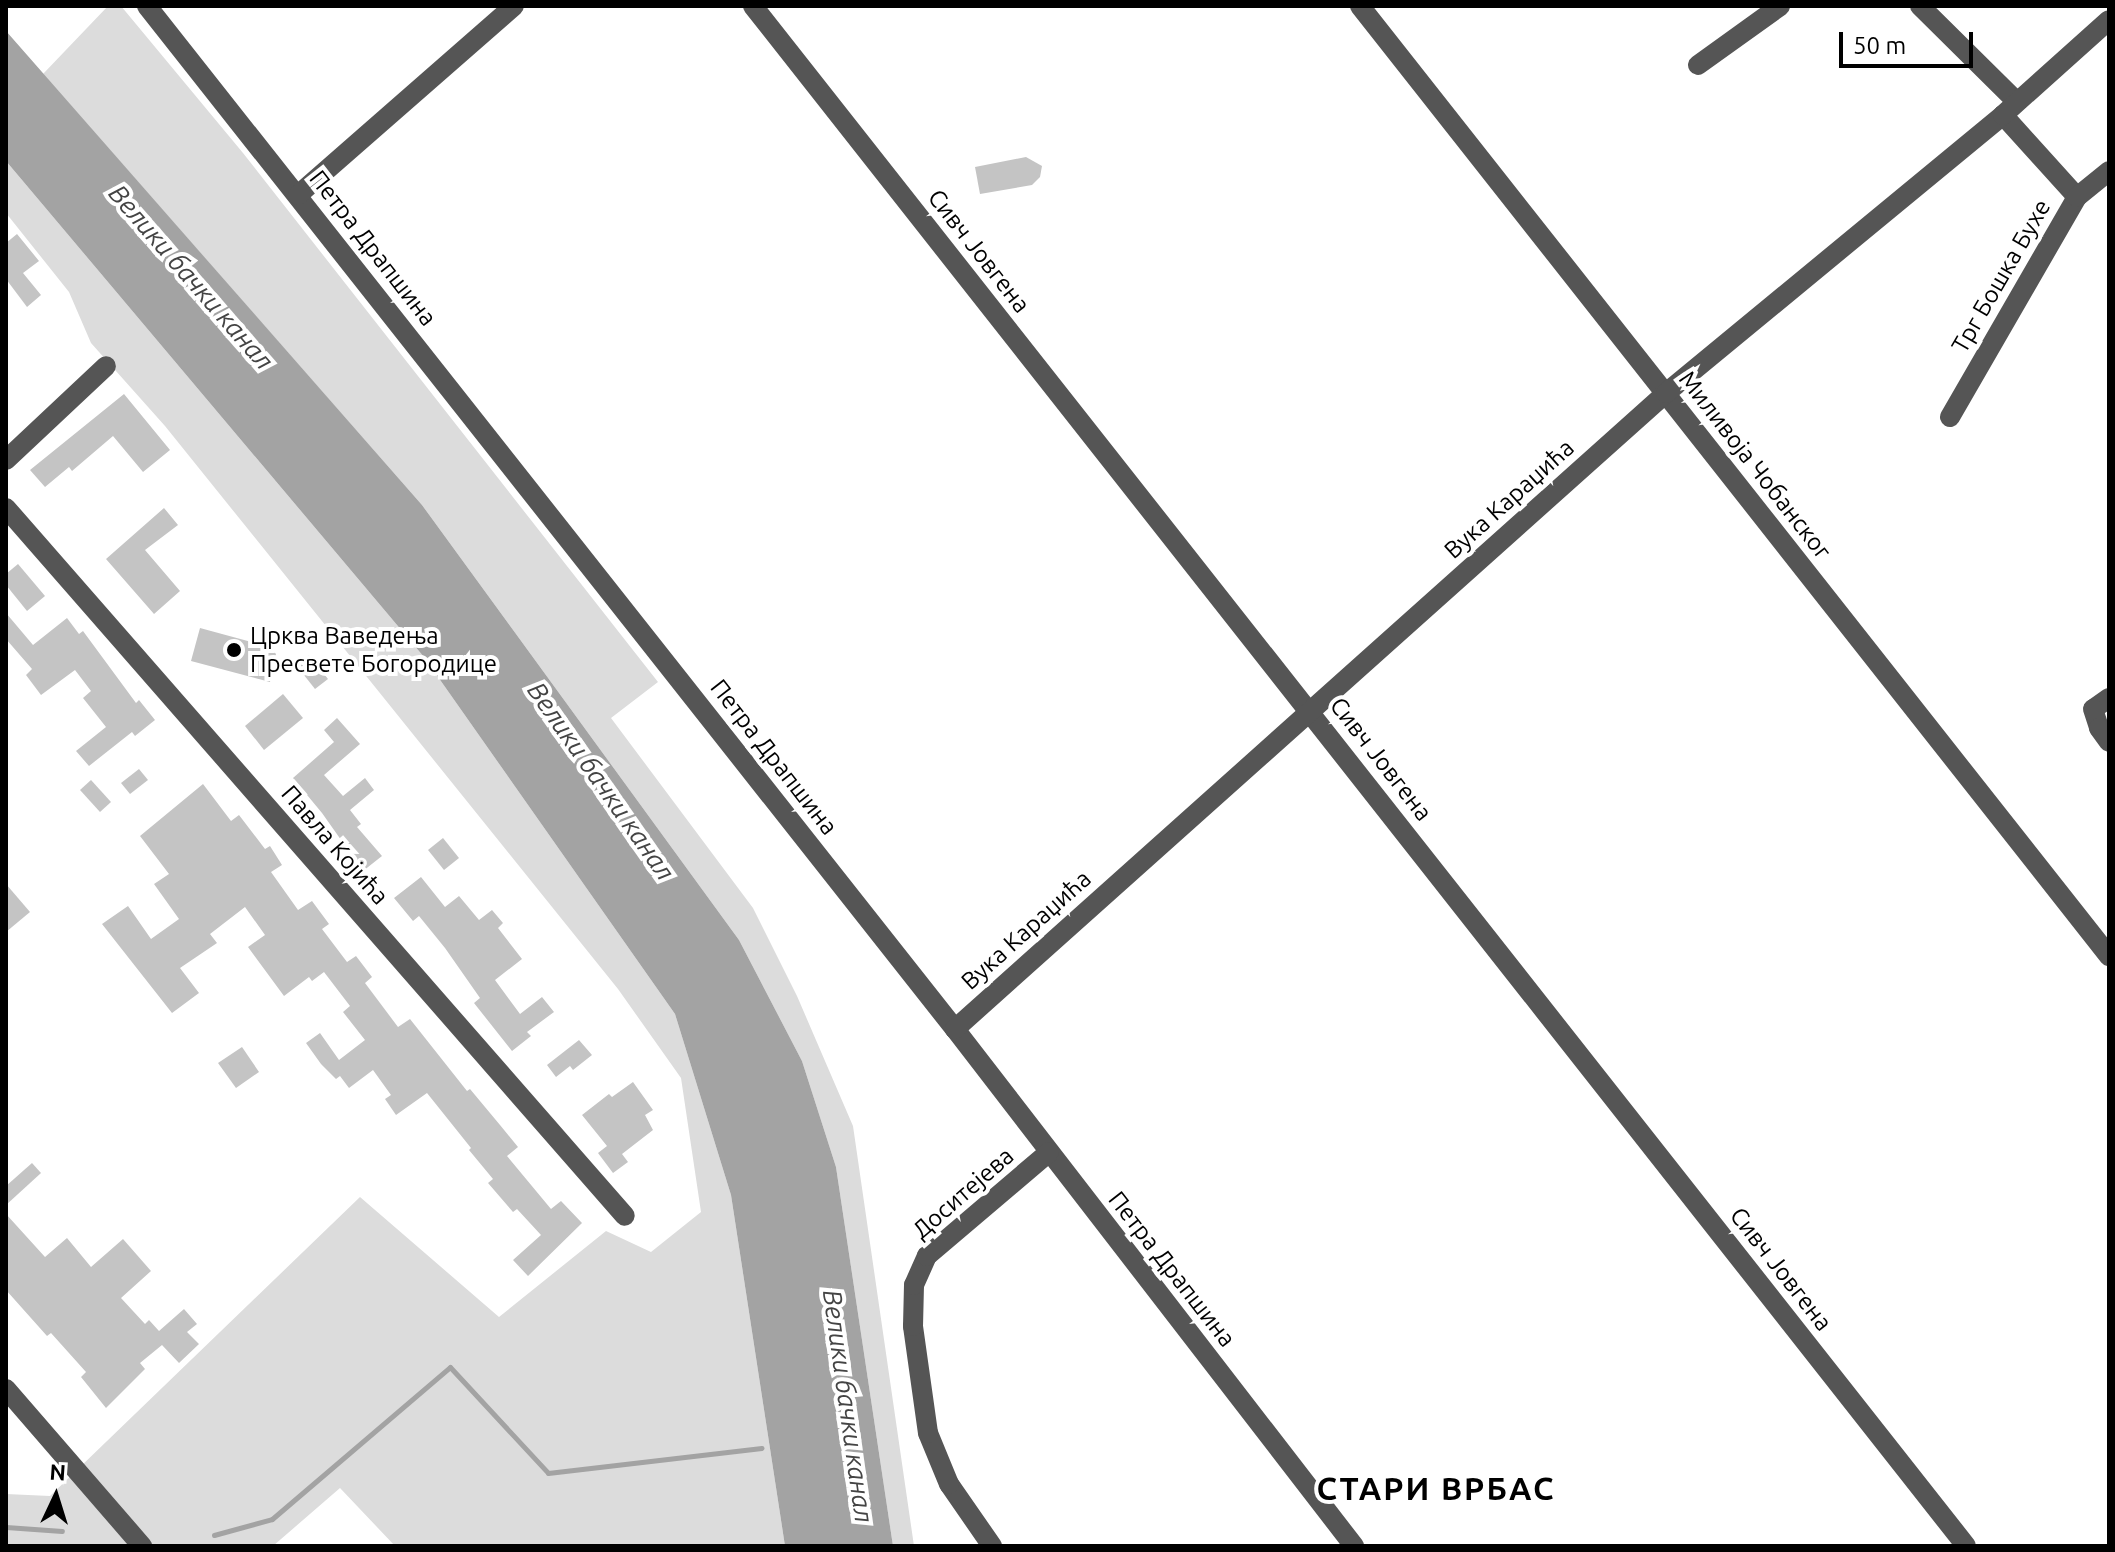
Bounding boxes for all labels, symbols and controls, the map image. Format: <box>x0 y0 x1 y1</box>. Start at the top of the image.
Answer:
scale bar <box>1843 16 1977 66</box>
text: 50 m <box>1853 32 1906 59</box>
street label: Петра Драпшина <box>303 165 443 331</box>
water label: Велики бачки канал <box>102 178 280 376</box>
street label: Сивч Јовгена <box>922 184 1036 318</box>
street label: Трг Бошка Бухе <box>1945 194 2057 358</box>
street label: Миливоја Чобанског <box>1673 365 1837 565</box>
street label: Вука Караџића <box>1438 433 1580 565</box>
place label: Црква Ваведења Пресвете Богородице <box>250 622 497 678</box>
marker: Црква Ваведења Пресвете Богородице <box>225 641 243 659</box>
street label: Петра Драпшина <box>704 674 844 840</box>
water label: Велики бачки канал <box>521 676 681 886</box>
street label: Сивч Јовгена <box>1324 692 1438 826</box>
street label: Павла Којића <box>275 780 395 910</box>
street label: Вука Караџића <box>955 864 1097 996</box>
street label: Доситејева <box>906 1141 1020 1245</box>
street label: Петра Драпшина <box>1102 1186 1242 1352</box>
street label: Сивч Јовгена <box>1724 1202 1838 1336</box>
water label: Велики бачки канал <box>816 1288 880 1524</box>
north arrow <box>16 1456 96 1536</box>
text: N <box>49 1459 67 1485</box>
district label: СТАРИ ВРБАС <box>1317 1469 1555 1507</box>

